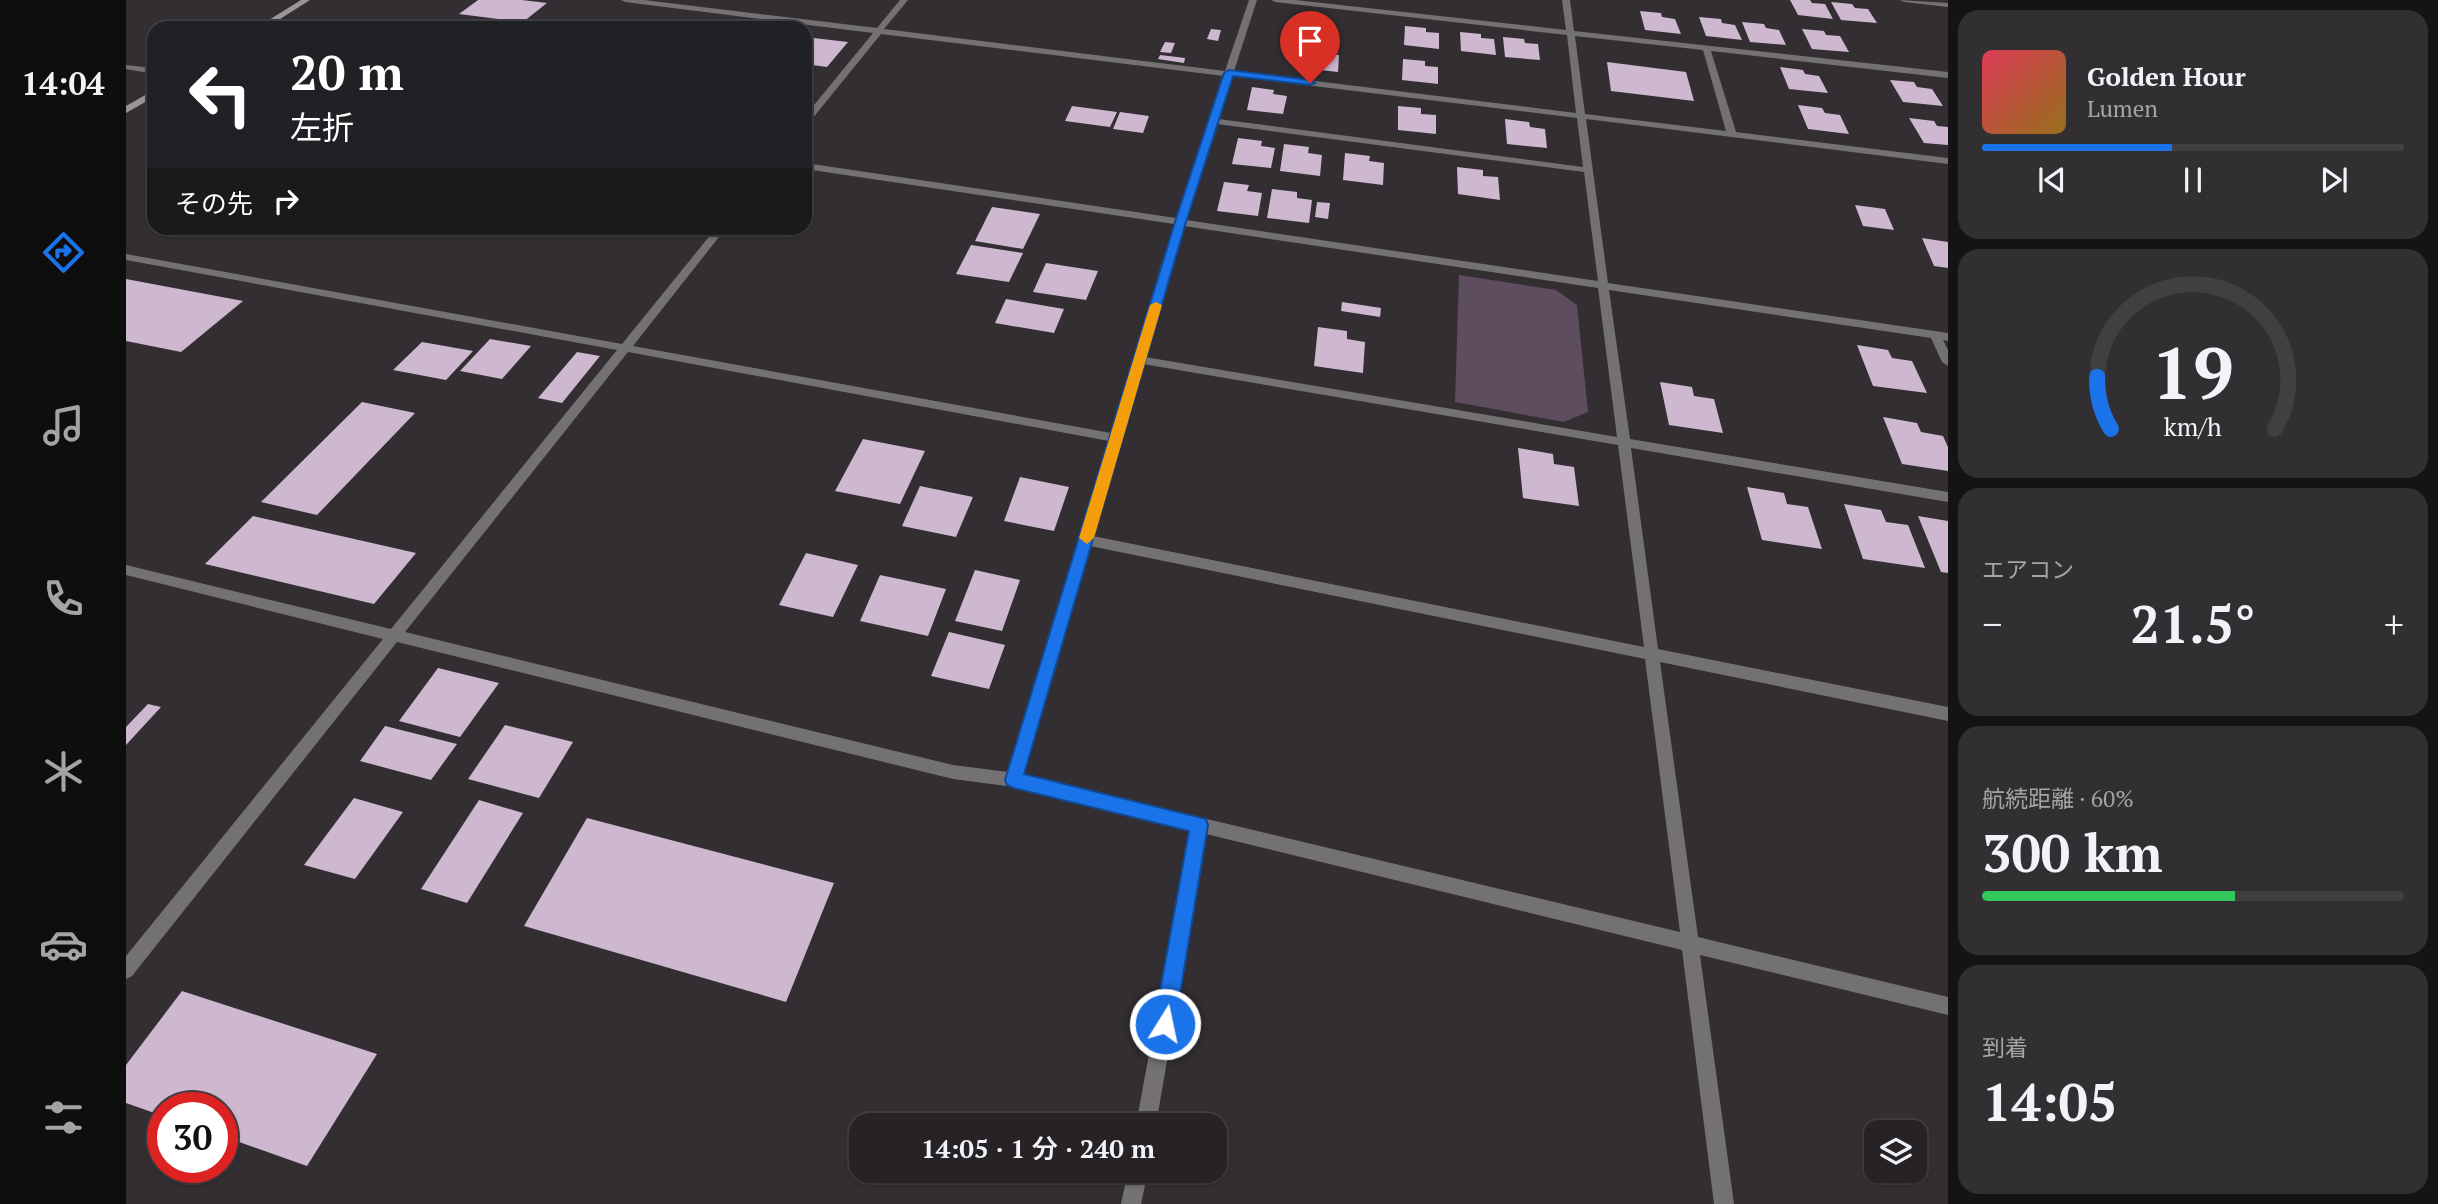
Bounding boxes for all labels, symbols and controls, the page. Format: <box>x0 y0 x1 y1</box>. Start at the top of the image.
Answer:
pin <box>1280 11 1340 83</box>
icon: arrive <box>1291 22 1329 60</box>
text: 20 m <box>290 39 404 104</box>
icon: left <box>175 49 266 140</box>
text: Golden Hour <box>2087 59 2246 93</box>
text: 14:04 <box>21 62 105 104</box>
text: Lumen <box>2087 93 2158 124</box>
text: 左折 <box>290 106 354 148</box>
icon: previous <box>2033 161 2071 199</box>
icon: pause <box>2174 161 2212 199</box>
icon: next <box>2315 161 2353 199</box>
icon: right <box>267 182 305 220</box>
text: その先 <box>175 186 253 220</box>
icon: directions <box>39 228 88 277</box>
text: 19 <box>2152 324 2234 421</box>
icon: music <box>39 401 88 450</box>
text: km/h <box>2164 410 2222 443</box>
text: エアコン <box>1982 554 2074 585</box>
icon: phone <box>39 574 88 623</box>
text: 21.5° <box>2130 589 2256 658</box>
text: − <box>1982 599 2002 649</box>
text: + <box>2384 599 2404 649</box>
icon: climate <box>39 747 88 796</box>
text: 航続距離 · 60% <box>1982 783 2134 814</box>
text: 300 km <box>1982 818 2163 887</box>
icon: car <box>39 920 88 969</box>
position arrow <box>1128 987 1202 1061</box>
text: 到着 <box>1982 1032 2028 1063</box>
text: 14:05 <box>1982 1067 2117 1136</box>
speed limit sign: 30 <box>147 1092 238 1183</box>
icon: filters <box>39 1093 88 1142</box>
map controls <box>1864 1120 1927 1183</box>
button: layers <box>1864 1120 1927 1183</box>
text: 14:05 · 1 分 · 240 m <box>921 1131 1155 1165</box>

